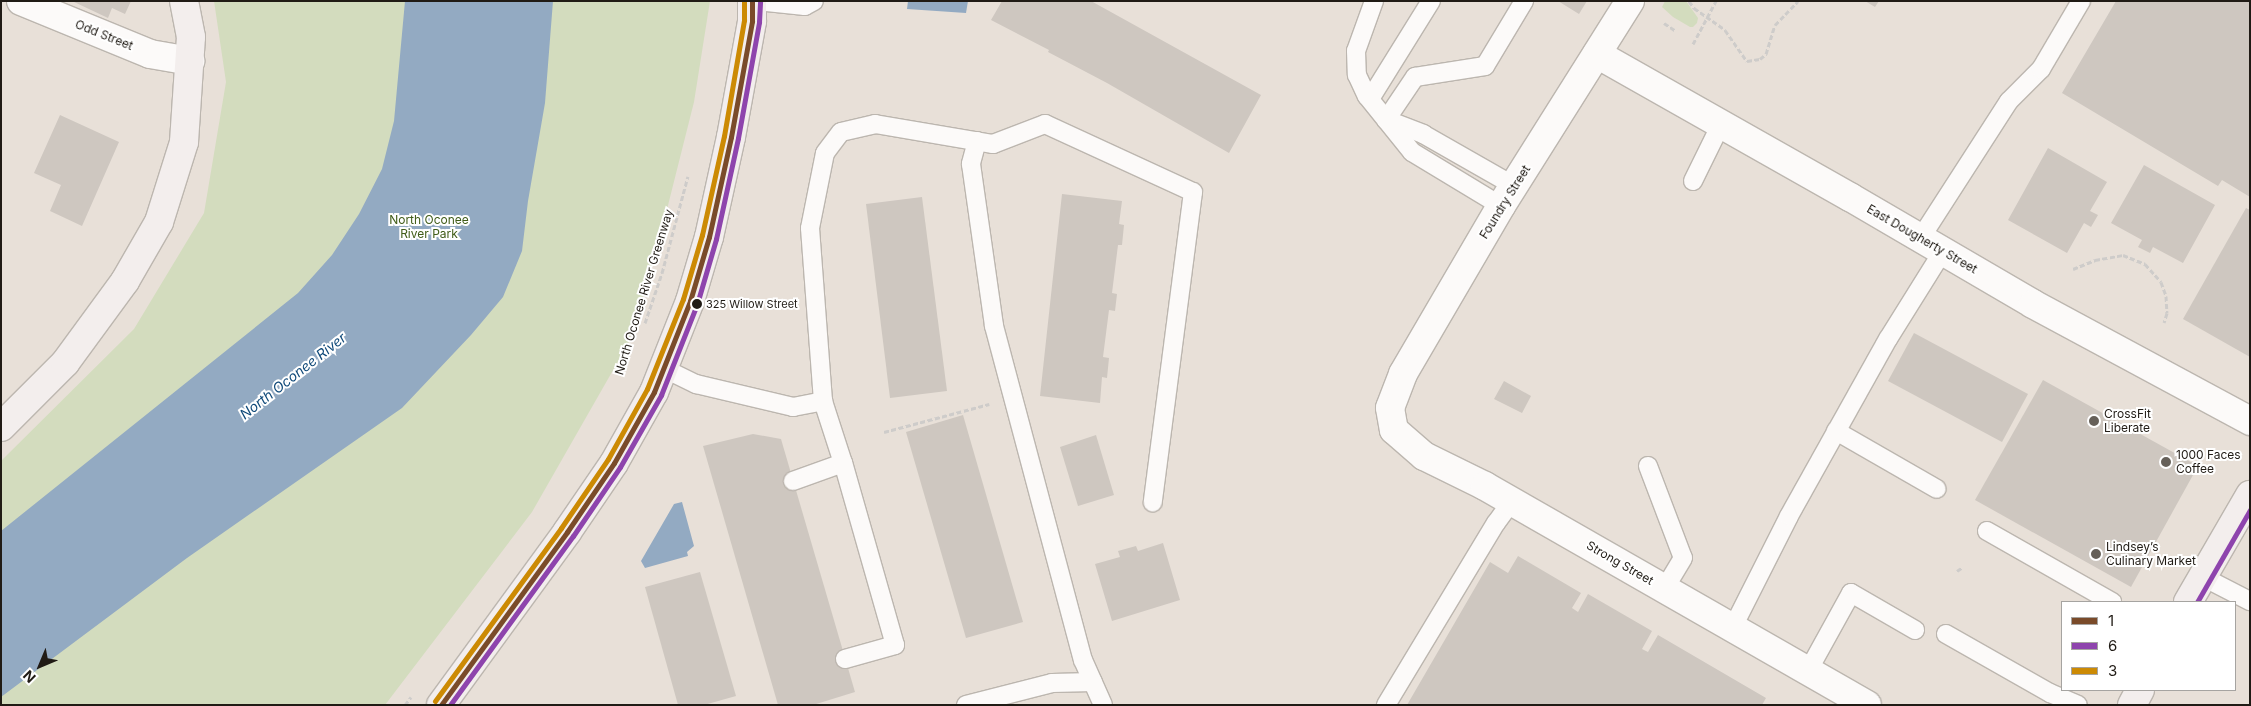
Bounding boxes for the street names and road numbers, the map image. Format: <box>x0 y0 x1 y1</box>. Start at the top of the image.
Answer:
street label: Odd Street <box>73 17 135 53</box>
street label: Foundry Street <box>1477 163 1533 241</box>
street label: East Dougherty Street <box>1864 202 1980 276</box>
street label: North Oconee River Greenway <box>612 207 676 377</box>
street label: Strong Street <box>1584 538 1656 588</box>

